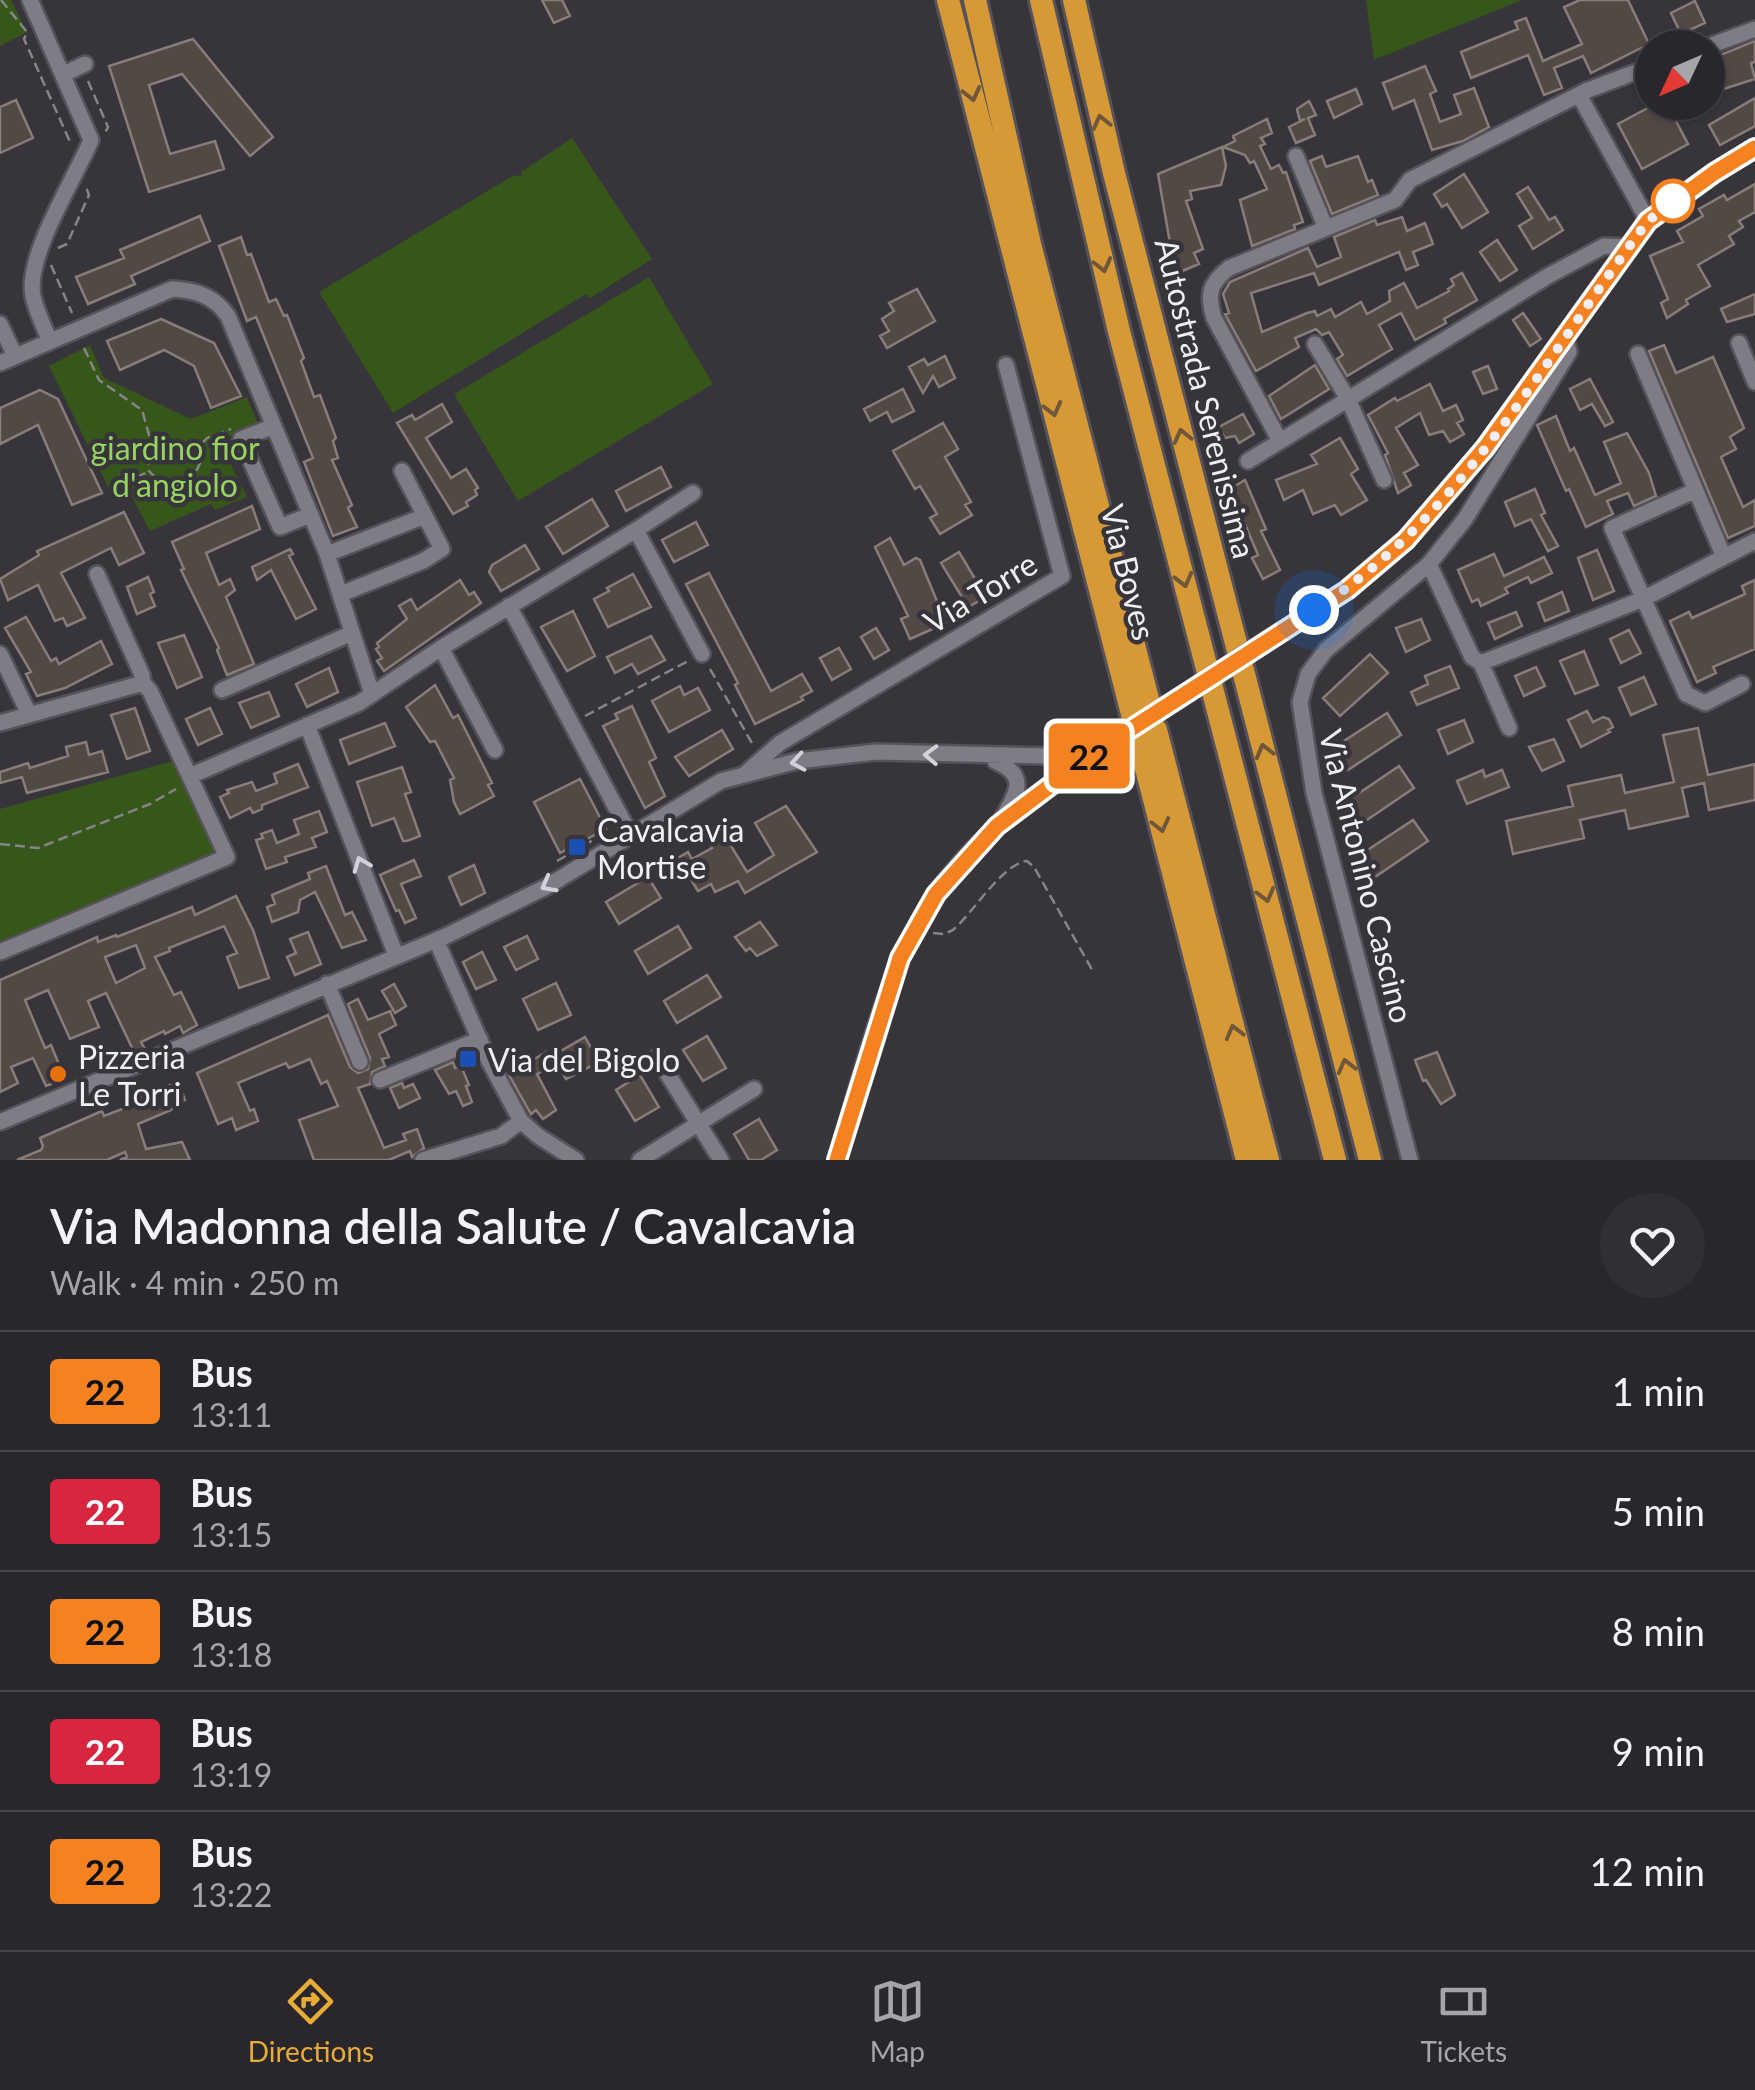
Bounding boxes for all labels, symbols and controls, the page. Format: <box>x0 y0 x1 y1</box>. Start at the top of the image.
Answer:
north arrow <box>1635 30 1725 120</box>
map controls <box>1635 30 1725 120</box>
one-way arrow <box>961 85 982 102</box>
one-way arrow <box>1092 114 1113 131</box>
unlabelled marker <box>1652 180 1694 222</box>
street label: Autostrada Serenissima <box>1147 234 1265 562</box>
one-way arrow <box>1091 256 1112 273</box>
one-way arrow <box>1042 400 1063 417</box>
park label: giardino fior d'angiolo <box>90 428 260 504</box>
one-way arrow <box>1173 428 1194 446</box>
street label: Via Boves <box>1093 500 1165 644</box>
street label: Via Torre <box>916 543 1044 641</box>
one-way arrow <box>1172 571 1193 588</box>
your location <box>1289 585 1339 635</box>
line badge: 22 <box>1044 724 1134 788</box>
street label: Via Antonino Cascino <box>1312 725 1422 1027</box>
text: 22 <box>1069 735 1109 777</box>
one-way arrow <box>1254 743 1275 760</box>
one-way arrow <box>923 745 939 766</box>
one-way arrow <box>790 751 806 772</box>
place label: Cavalcavia Mortise <box>597 810 745 886</box>
one-way arrow <box>1149 816 1170 834</box>
marker: Cavalcavia Mortise <box>566 836 588 858</box>
one-way arrow <box>353 856 373 874</box>
one-way arrow <box>540 873 558 893</box>
one-way arrow <box>1254 886 1275 903</box>
one-way arrow <box>1225 1024 1246 1041</box>
place label: Pizzeria Le Torri <box>78 1037 186 1113</box>
place label: Via del Bigolo <box>488 1040 680 1079</box>
marker: Via del Bigolo <box>457 1048 479 1070</box>
one-way arrow <box>1336 1058 1357 1075</box>
marker: Pizzeria Le Torri <box>47 1063 69 1085</box>
button: heart <box>1600 1193 1705 1298</box>
text: Via Madonna della Salute / Cavalcavia <box>50 1197 856 1254</box>
text: Walk · 4 min · 250 m <box>50 1263 339 1302</box>
text: Bus <box>190 1349 253 1395</box>
text: 1 min <box>1612 1368 1705 1414</box>
text: 22 <box>85 1370 125 1412</box>
text: 13:11 <box>190 1395 272 1434</box>
text: Bus <box>190 1469 253 1515</box>
text: 5 min <box>1612 1488 1705 1534</box>
text: 22 <box>85 1490 125 1532</box>
text: 13:15 <box>190 1515 272 1554</box>
text: Bus <box>190 1589 253 1635</box>
text: 8 min <box>1612 1608 1705 1654</box>
text: 22 <box>85 1610 125 1652</box>
text: 13:18 <box>190 1635 272 1674</box>
text: Bus <box>190 1709 253 1755</box>
text: 9 min <box>1612 1728 1705 1774</box>
text: 22 <box>85 1730 125 1772</box>
text: 13:19 <box>190 1755 272 1794</box>
text: Bus <box>190 1829 253 1875</box>
text: 12 min <box>1590 1848 1705 1894</box>
text: 22 <box>85 1850 125 1892</box>
text: 13:22 <box>190 1875 272 1914</box>
tab: Directions <box>248 1974 374 2068</box>
tab: Map <box>870 1974 925 2068</box>
tab: Tickets <box>1420 1974 1507 2068</box>

